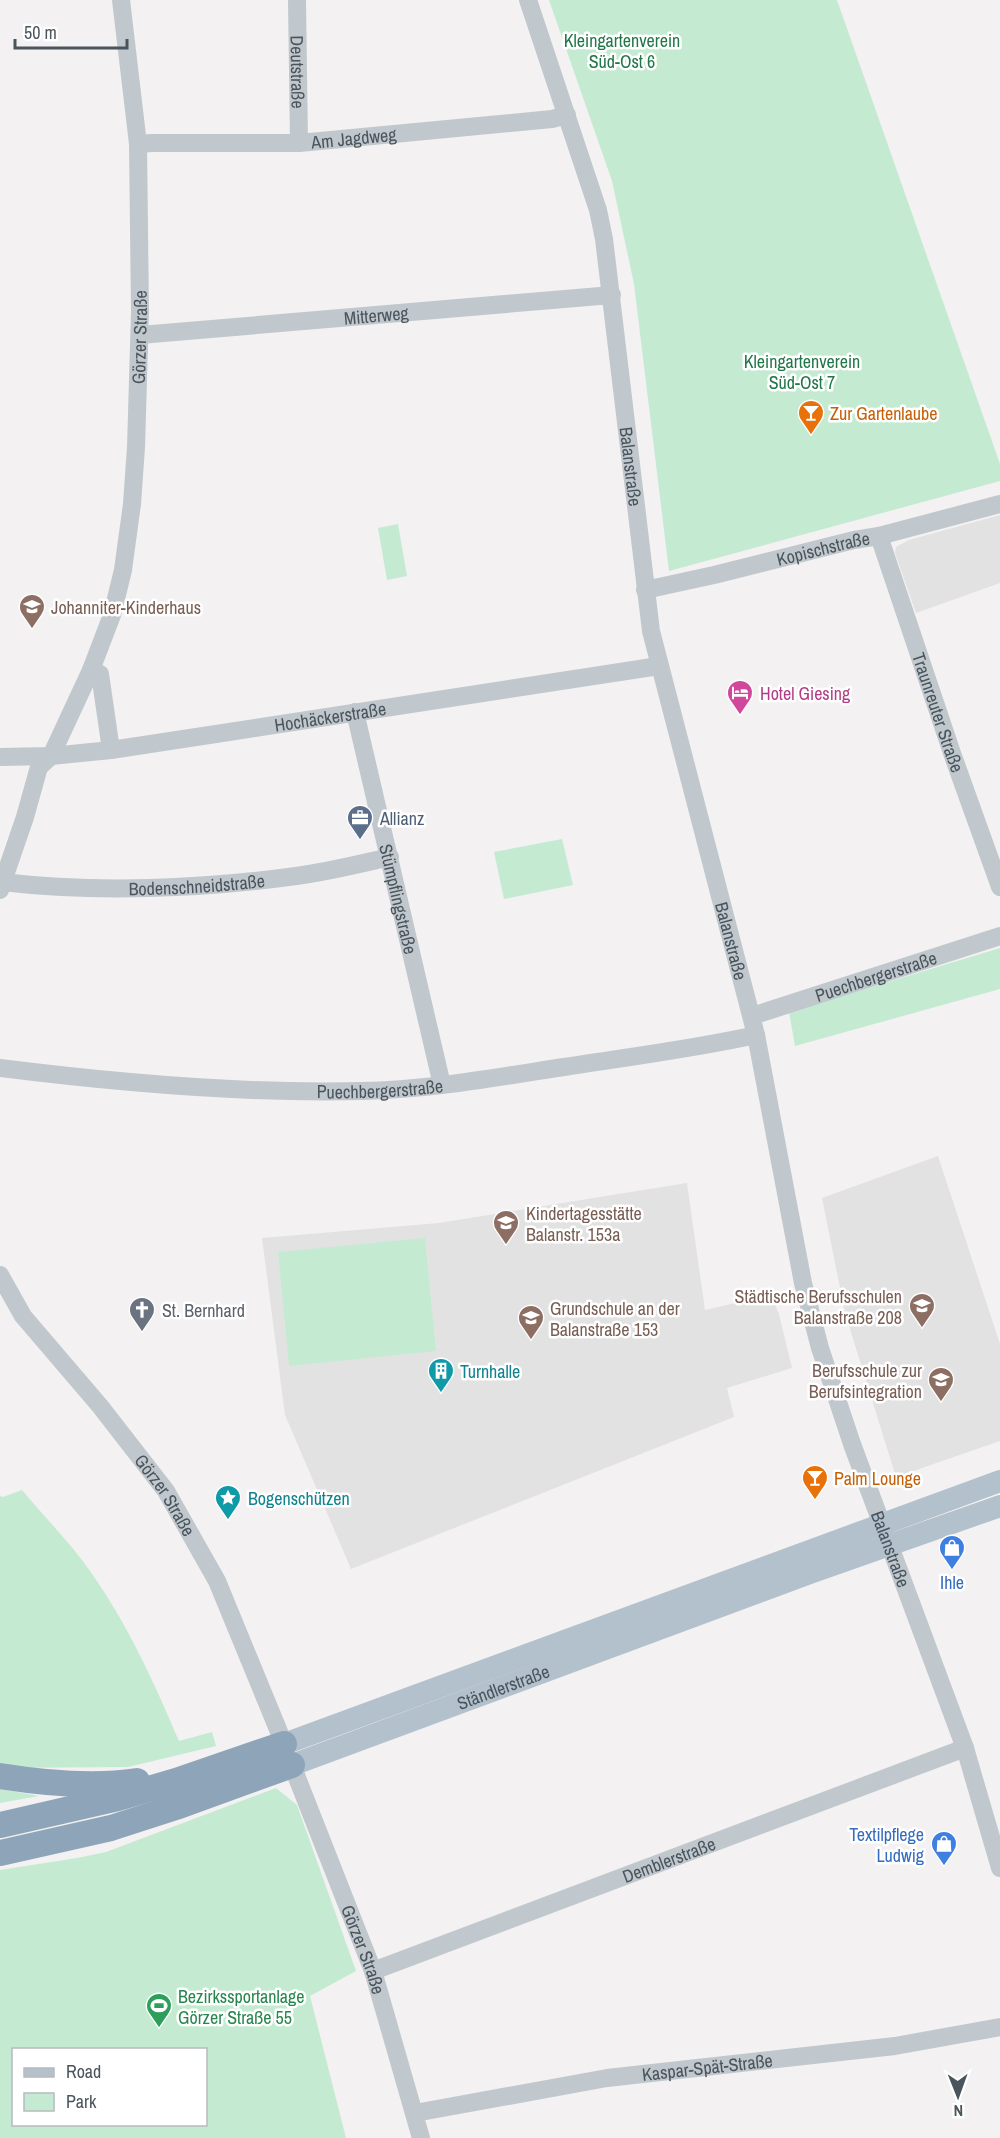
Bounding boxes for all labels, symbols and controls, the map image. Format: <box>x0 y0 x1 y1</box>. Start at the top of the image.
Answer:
scale bar <box>15 12 128 50</box>
text: 50 m <box>24 20 57 45</box>
park label: Kleingartenverein Süd-Ost 6 <box>564 28 680 74</box>
street label: Deutstraße <box>285 35 311 109</box>
street label: Am Jagdweg <box>309 121 398 154</box>
street label: Görzer Straße <box>125 290 153 384</box>
street label: Mitterweg <box>343 300 410 330</box>
park label: Kleingartenverein Süd-Ost 7 <box>744 349 860 395</box>
bar icon: Zur Gartenlaube <box>796 398 826 436</box>
place label: Zur Gartenlaube <box>830 401 937 426</box>
street label: Balanstraße <box>614 425 648 507</box>
street label: Kopischstraße <box>774 525 872 571</box>
school or university icon: Johanniter-Kinderhaus <box>17 592 47 630</box>
place label: Johanniter-Kinderhaus <box>51 595 201 620</box>
street label: Traunreuter Straße <box>907 649 970 776</box>
hotel icon: Hotel Giesing <box>725 678 755 716</box>
place label: Hotel Giesing <box>760 681 851 706</box>
street label: Hochäckerstraße <box>273 696 388 737</box>
office icon: Allianz <box>345 803 375 841</box>
place label: Allianz <box>379 806 424 831</box>
street label: Stümpflingstraße <box>374 841 424 957</box>
street label: Bodenschneidstraße <box>128 868 266 901</box>
street label: Balanstraße <box>709 899 754 983</box>
street label: Puechbergerstraße <box>812 945 940 1007</box>
street label: Puechbergerstraße <box>317 1073 444 1104</box>
place label: Kindertagesstätte Balanstr. 153a <box>526 1201 642 1247</box>
school or university icon: Kindertagesstätte Balanstr. 153a <box>491 1208 521 1246</box>
place label: Städtische Berufsschulen Balanstraße 208 <box>735 1284 902 1330</box>
school or university icon: Städtische Berufsschulen Balanstraße 208 <box>907 1291 937 1329</box>
church icon: St. Bernhard <box>127 1295 157 1333</box>
place label: Grundschule an der Balanstraße 153 <box>550 1296 680 1342</box>
place label: St. Bernhard <box>162 1298 245 1323</box>
school or university icon: Grundschule an der Balanstraße 153 <box>516 1303 546 1341</box>
building icon: Turnhalle <box>426 1356 456 1394</box>
place label: Berufsschule zur Berufsintegration <box>809 1358 922 1404</box>
place label: Turnhalle <box>460 1359 520 1384</box>
school or university icon: Berufsschule zur Berufsintegration <box>926 1365 956 1403</box>
street label: Görzer Straße <box>129 1449 201 1540</box>
bar icon: Palm Lounge <box>800 1463 830 1501</box>
place label: Palm Lounge <box>834 1466 921 1491</box>
place icon: Bogenschützen <box>213 1483 243 1521</box>
place label: Bogenschützen <box>248 1486 350 1511</box>
street label: Balanstraße <box>865 1507 917 1591</box>
shop icon: Ihle <box>937 1533 967 1571</box>
place label: Ihle <box>940 1570 964 1595</box>
street label: Ständlerstraße <box>453 1658 553 1715</box>
place label: Textilpflege Ludwig <box>849 1822 925 1868</box>
shop icon: Textilpflege Ludwig <box>929 1829 959 1867</box>
street label: Demblerstraße <box>619 1831 719 1889</box>
street label: Görzer Straße <box>336 1901 391 1997</box>
place label: Bezirkssportanlage Görzer Straße 55 <box>178 1984 304 2030</box>
sports icon: Bezirkssportanlage Görzer Straße 55 <box>144 1991 174 2029</box>
street label: Kaspar-Spät-Straße <box>641 2047 774 2087</box>
legend <box>12 2048 207 2126</box>
text: Road <box>66 2059 101 2084</box>
north arrow <box>928 2066 988 2126</box>
text: Park <box>66 2089 97 2114</box>
text: N <box>953 2100 963 2122</box>

